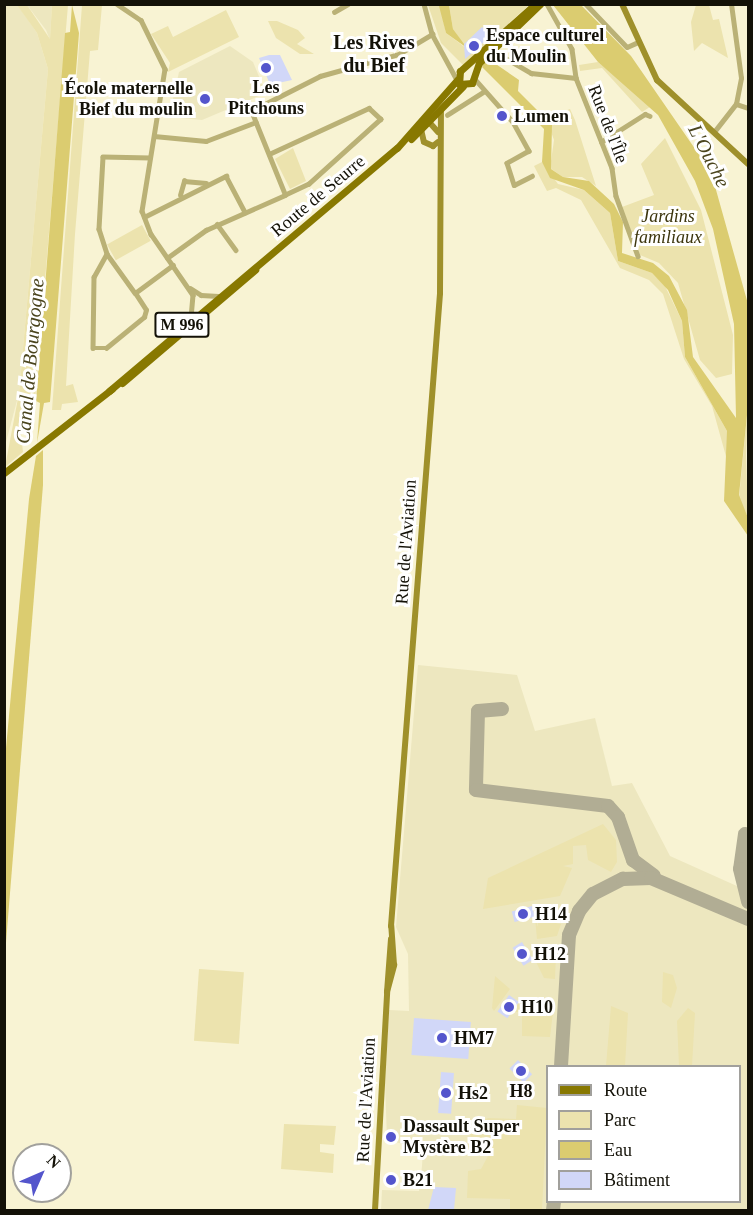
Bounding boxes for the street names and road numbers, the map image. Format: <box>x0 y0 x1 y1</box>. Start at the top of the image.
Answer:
street label: Rue de l'Île <box>583 82 633 166</box>
street label: Route de Seurre <box>267 150 369 242</box>
road number: M 996 <box>154 312 210 338</box>
street label: Rue de l'Aviation <box>391 479 421 605</box>
street label: Rue de l'Aviation <box>352 1037 380 1163</box>

